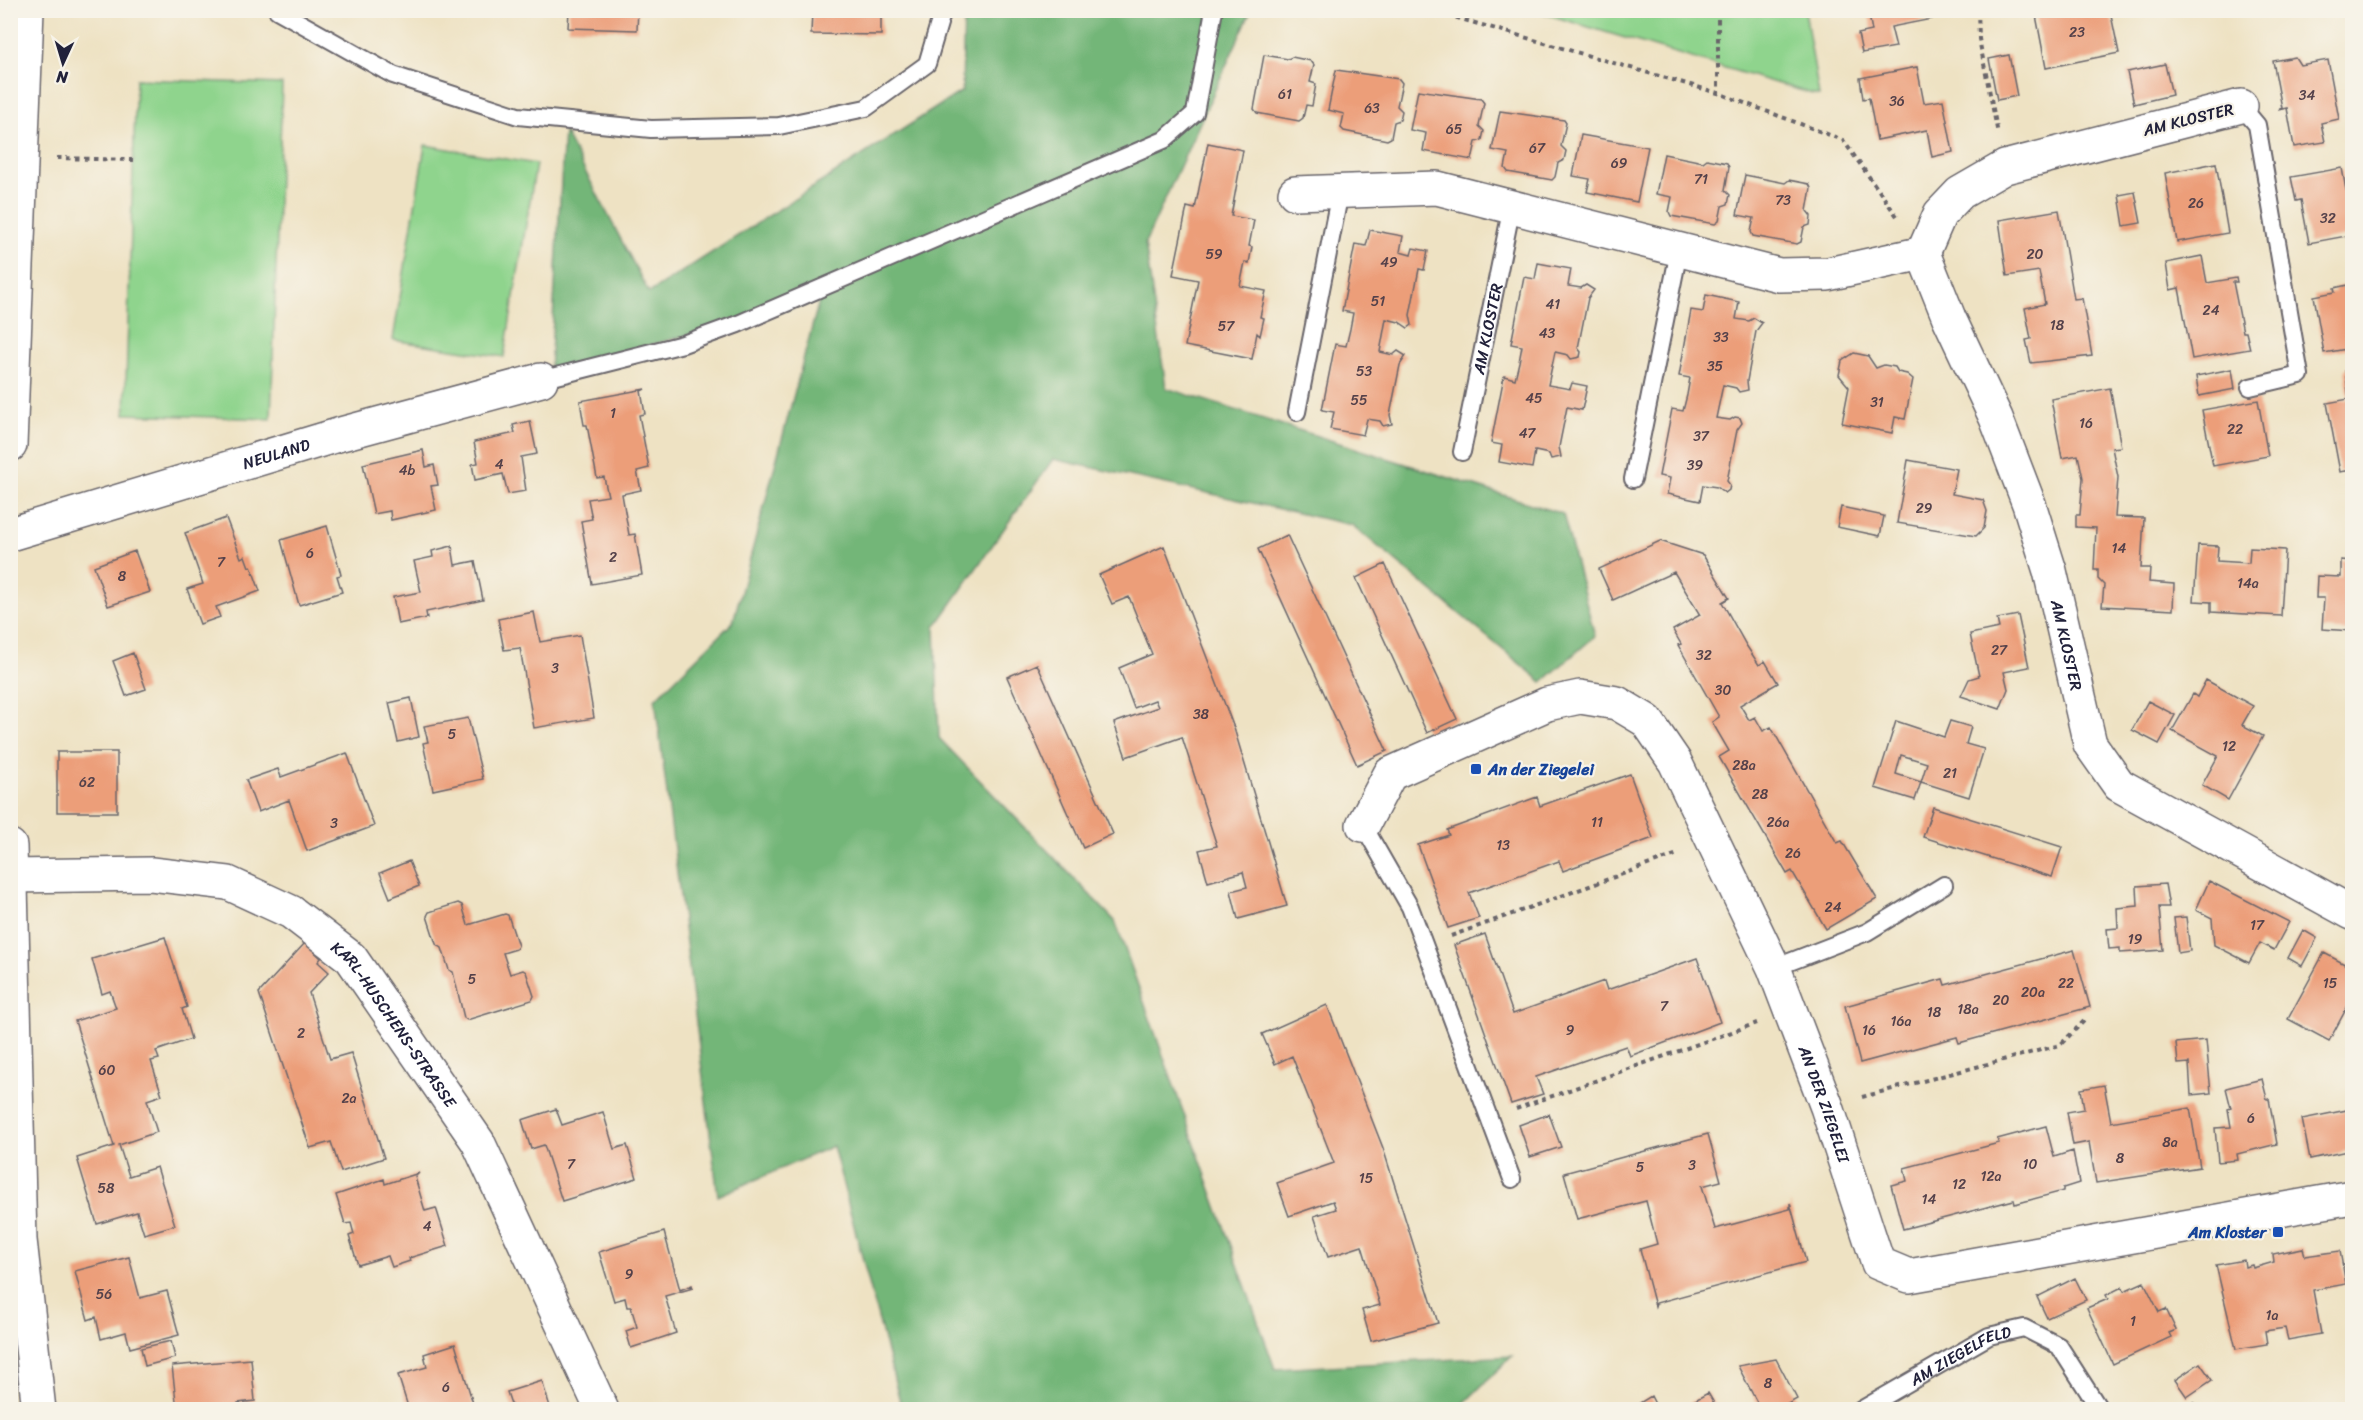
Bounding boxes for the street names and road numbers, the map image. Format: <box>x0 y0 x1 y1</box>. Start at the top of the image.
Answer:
street label: AM KLOSTER <box>2139 94 2237 145</box>
street label: AM KLOSTER <box>1464 280 1511 378</box>
street label: NEULAND <box>239 430 314 478</box>
street label: AM KLOSTER <box>2042 596 2091 694</box>
street label: KARL-HUSCHENS-STRASSE <box>324 933 465 1115</box>
street label: AN DER ZIEGELEI <box>1789 1040 1859 1168</box>
street label: AM ZIEGELFELD <box>1903 1317 2014 1394</box>

